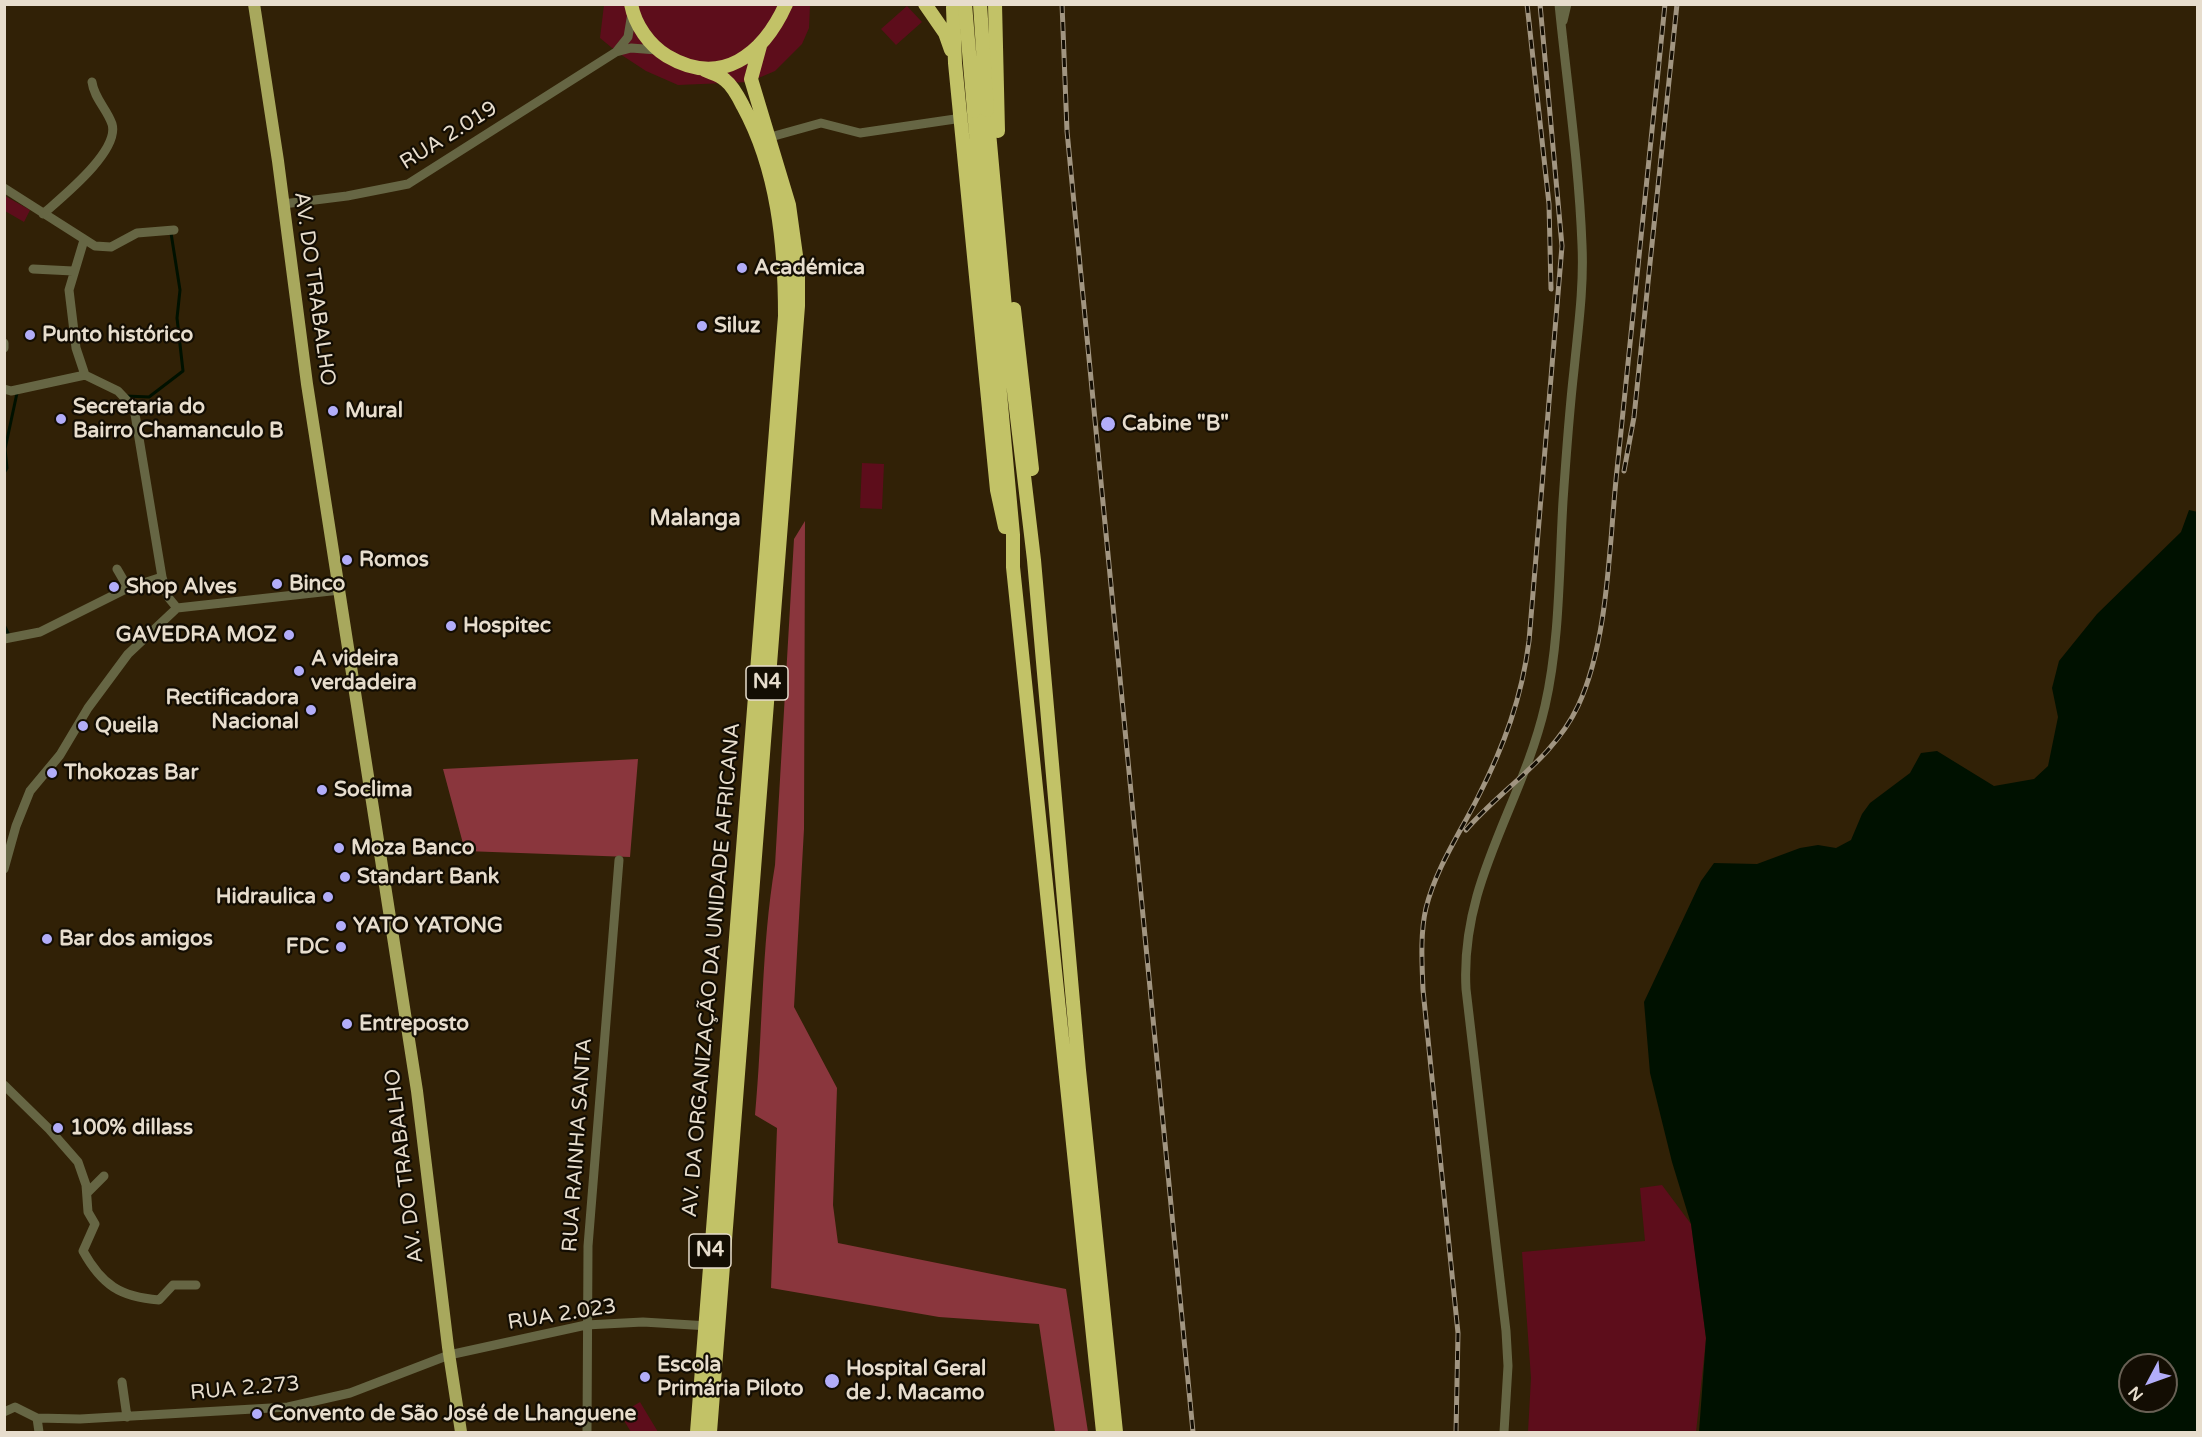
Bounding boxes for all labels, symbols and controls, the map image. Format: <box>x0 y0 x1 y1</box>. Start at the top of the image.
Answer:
street label: RUA 2.019 <box>396 96 502 176</box>
street label: AV. DO TRABALHO <box>288 190 340 388</box>
place label: Académica <box>754 255 865 281</box>
marker: Académica <box>735 261 749 275</box>
place label: Siluz <box>714 313 760 339</box>
marker: Siluz <box>695 319 709 333</box>
place label: Punto histórico <box>42 322 193 348</box>
marker: Punto histórico <box>23 328 37 342</box>
place label: Secretaria do Bairro Chamanculo B <box>73 394 284 444</box>
place label: Mural <box>345 398 403 424</box>
marker: Mural <box>326 404 340 418</box>
place label: Cabine "B" <box>1122 411 1229 437</box>
marker: Secretaria do Bairro Chamanculo B <box>54 412 68 426</box>
marker: Cabine "B" <box>1099 415 1117 433</box>
district label: Malanga <box>649 506 741 532</box>
place label: Romos <box>359 547 429 573</box>
marker: Romos <box>340 553 354 567</box>
place label: Binco <box>289 571 345 597</box>
place label: Shop Alves <box>126 574 237 600</box>
marker: Binco <box>270 577 284 591</box>
marker: Shop Alves <box>107 580 121 594</box>
place label: Hospitec <box>463 613 551 639</box>
marker: Hospitec <box>444 619 458 633</box>
place label: GAVEDRA MOZ <box>116 622 277 648</box>
marker: GAVEDRA MOZ <box>282 628 296 642</box>
place label: A videira verdadeira <box>311 646 417 696</box>
marker: A videira verdadeira <box>292 664 306 678</box>
road number: N4 <box>746 666 788 700</box>
place label: Rectificadora Nacional <box>165 685 299 735</box>
marker: Rectificadora Nacional <box>304 703 318 717</box>
place label: Queila <box>95 713 159 739</box>
marker: Queila <box>76 719 90 733</box>
street label: AV. DA ORGANIZAÇÃO DA UNIDADE AFRICANA <box>678 722 746 1218</box>
place label: Thokozas Bar <box>64 760 198 786</box>
marker: Thokozas Bar <box>45 766 59 780</box>
place label: Soclima <box>334 777 412 803</box>
marker: Soclima <box>315 783 329 797</box>
place label: Moza Banco <box>351 835 475 861</box>
marker: Moza Banco <box>332 841 346 855</box>
place label: Standart Bank <box>357 864 499 890</box>
marker: Standart Bank <box>338 870 352 884</box>
place label: Hidraulica <box>216 884 316 910</box>
marker: Hidraulica <box>321 890 335 904</box>
place label: YATO YATONG <box>353 913 503 939</box>
marker: YATO YATONG <box>334 919 348 933</box>
place label: Bar dos amigos <box>59 926 213 952</box>
marker: Bar dos amigos <box>40 932 54 946</box>
place label: FDC <box>286 934 329 960</box>
marker: FDC <box>334 940 348 954</box>
place label: Entreposto <box>359 1011 469 1037</box>
marker: Entreposto <box>340 1017 354 1031</box>
street label: RUA RAINHA SANTA <box>558 1037 598 1253</box>
street label: AV. DO TRABALHO <box>381 1067 429 1265</box>
place label: 100% dillass <box>70 1115 193 1141</box>
marker: 100% dillass <box>51 1121 65 1135</box>
road number: N4 <box>689 1234 731 1268</box>
street label: RUA 2.023 <box>506 1294 618 1336</box>
place label: Escola Primária Piloto <box>657 1352 804 1402</box>
north arrow <box>2118 1353 2178 1413</box>
place label: Hospital Geral de J. Macamo <box>846 1356 986 1406</box>
marker: Escola Primária Piloto <box>638 1370 652 1384</box>
street label: RUA 2.273 <box>189 1372 301 1406</box>
marker: Hospital Geral de J. Macamo <box>823 1372 841 1390</box>
text: N <box>2124 1382 2148 1405</box>
place label: Convento de São José de Lhanguene <box>269 1401 636 1427</box>
marker: Convento de São José de Lhanguene <box>250 1407 264 1421</box>

